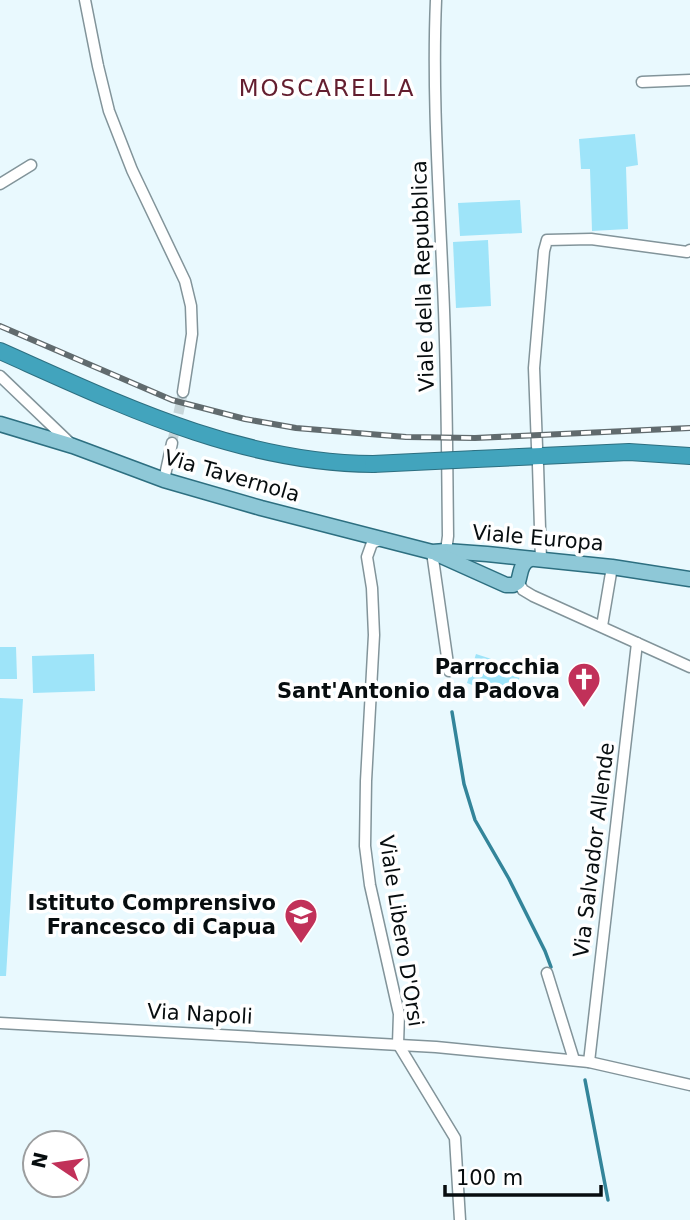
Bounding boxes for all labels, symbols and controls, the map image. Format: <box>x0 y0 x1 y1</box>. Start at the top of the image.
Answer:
district label: MOSCARELLA <box>239 75 415 101</box>
street label: Viale della Repubblica <box>407 160 439 392</box>
street label: Via Tavernola <box>161 445 303 507</box>
street label: Viale Europa <box>471 520 605 556</box>
place label: Parrocchia Sant'Antonio da Padova <box>277 655 560 703</box>
church icon: Parrocchia Sant'Antonio da Padova <box>565 660 603 709</box>
street label: Via Salvador Allende <box>569 741 619 959</box>
street label: Viale Libero D'Orsi <box>374 834 428 1028</box>
place label: Istituto Comprensivo Francesco di Capua <box>28 891 276 939</box>
school or university icon: Istituto Comprensivo Francesco di Capua <box>282 896 320 945</box>
street label: Via Napoli <box>147 999 253 1029</box>
north arrow <box>21 1129 91 1199</box>
text: N <box>27 1150 52 1170</box>
scale bar <box>445 1154 601 1198</box>
text: 100 m <box>456 1166 523 1190</box>

